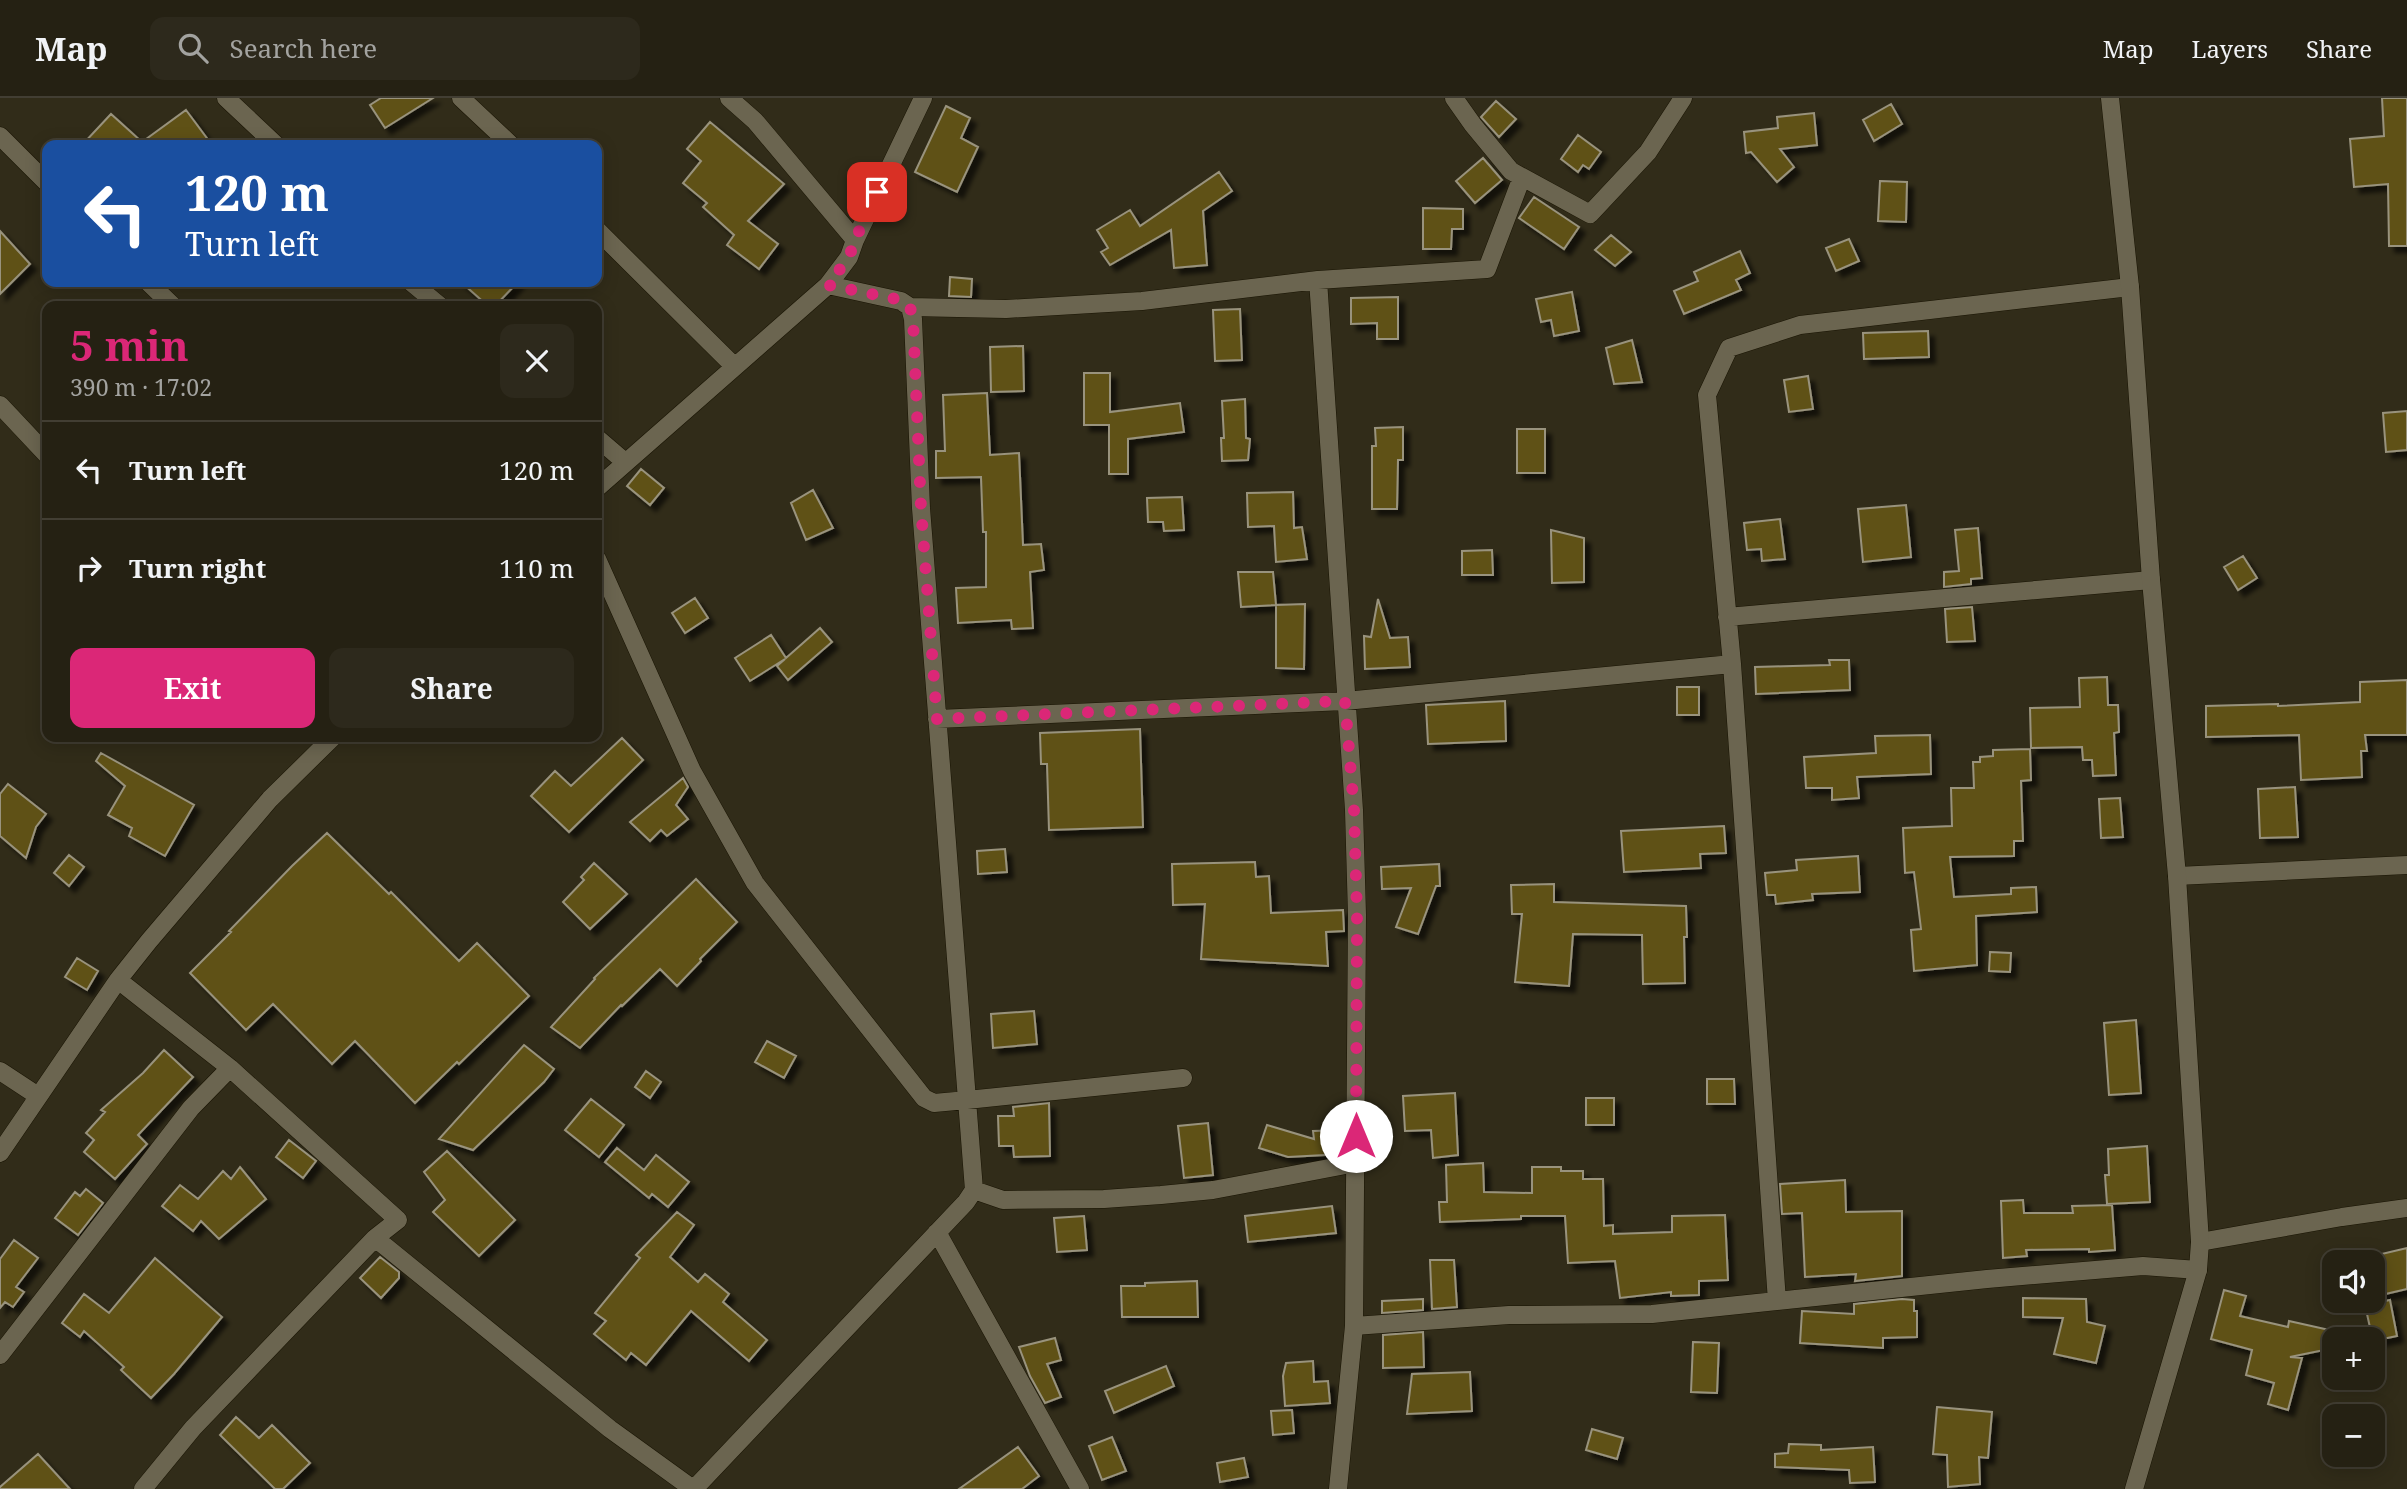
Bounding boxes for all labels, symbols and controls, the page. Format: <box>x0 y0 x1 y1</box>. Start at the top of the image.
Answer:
search box <box>150 17 640 80</box>
text: Map <box>35 26 108 71</box>
icon: search <box>174 29 212 67</box>
text: Search here <box>230 30 377 66</box>
text: Map <box>2103 32 2154 65</box>
text: Layers <box>2192 32 2268 65</box>
text: Share <box>2306 32 2372 65</box>
text: 120 m <box>185 159 329 225</box>
pin <box>847 162 907 222</box>
icon: left <box>70 168 161 259</box>
icon: arrive <box>858 173 896 211</box>
text: Turn left <box>185 222 319 265</box>
text: 5 min <box>70 316 189 373</box>
button: close <box>500 324 574 398</box>
text: 390 m · 17:02 <box>70 371 212 403</box>
icon: left <box>70 451 108 489</box>
text: Turn left <box>129 452 246 488</box>
text: 120 m <box>499 452 574 488</box>
icon: right <box>70 549 108 587</box>
text: Turn right <box>129 550 266 586</box>
text: 110 m <box>499 550 574 586</box>
button: Exit <box>70 648 315 728</box>
button: Share <box>329 648 574 728</box>
position arrow <box>1319 1099 1393 1173</box>
map controls <box>2322 1250 2385 1467</box>
button: sound <box>2322 1250 2385 1313</box>
button: + <box>2322 1327 2385 1390</box>
button: − <box>2322 1404 2385 1467</box>

